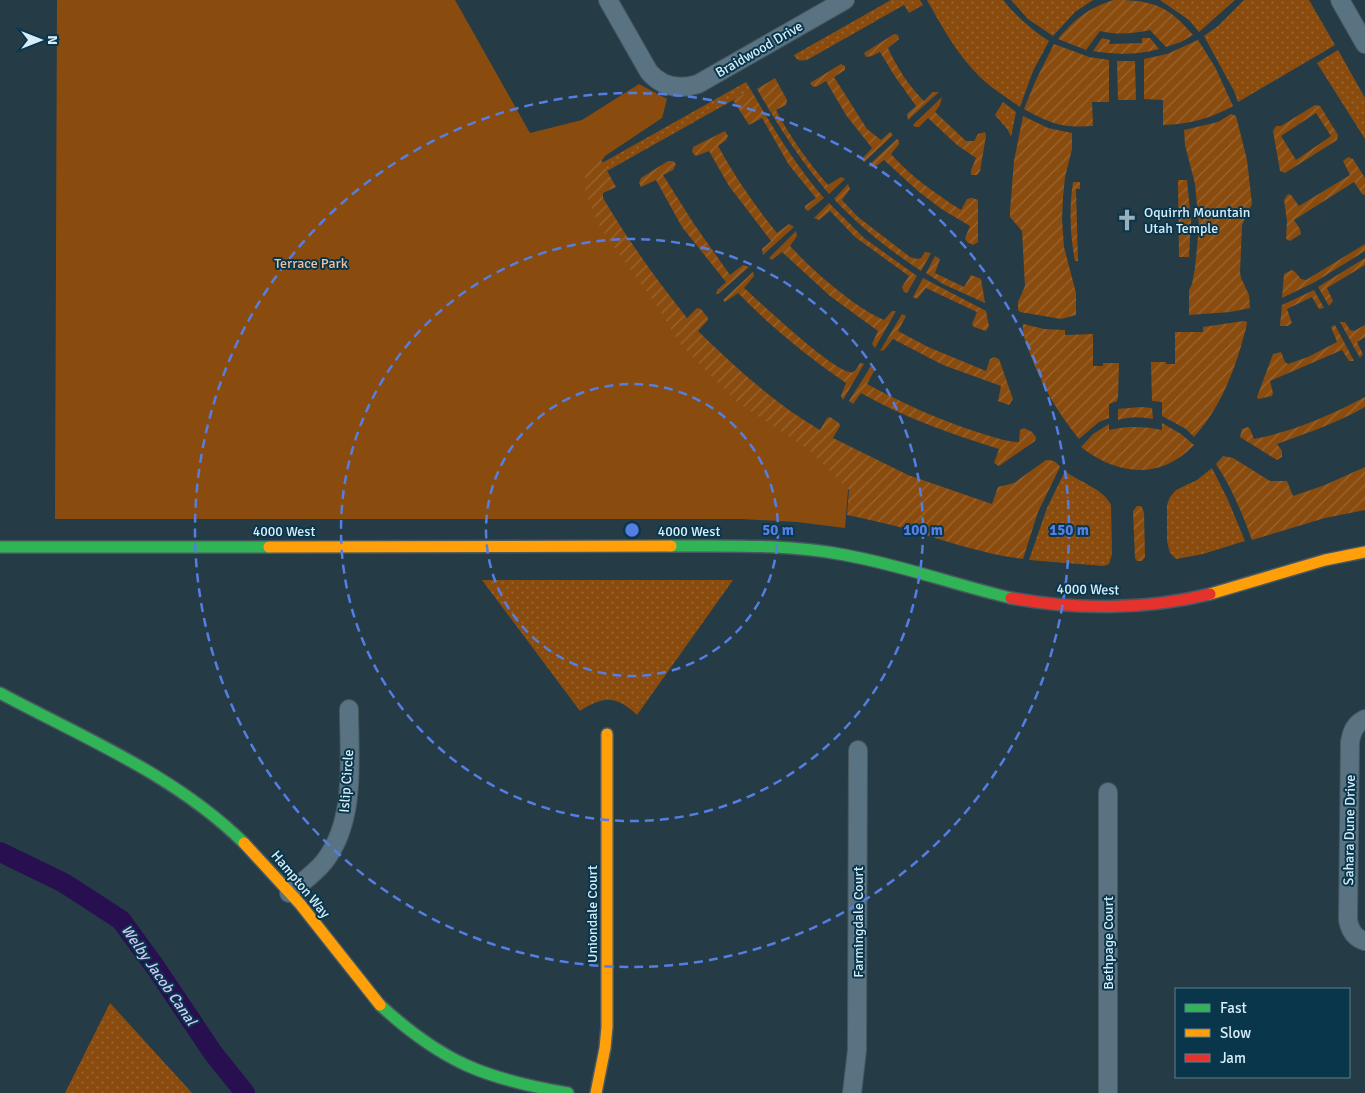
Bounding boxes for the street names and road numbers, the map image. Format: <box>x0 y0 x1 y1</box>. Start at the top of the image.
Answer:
street label: Braidwood Drive <box>713 18 806 81</box>
street label: 4000 West <box>253 523 315 540</box>
street label: 4000 West <box>658 523 720 540</box>
street label: 4000 West <box>1056 580 1120 599</box>
street label: Islip Circle <box>336 749 357 813</box>
street label: Sahara Dune Drive <box>1340 775 1359 885</box>
street label: Hampton Way <box>268 847 334 922</box>
street label: Uniondale Court <box>584 865 601 963</box>
street label: Farmingdale Court <box>850 866 867 978</box>
street label: Bethpage Court <box>1100 896 1117 990</box>

